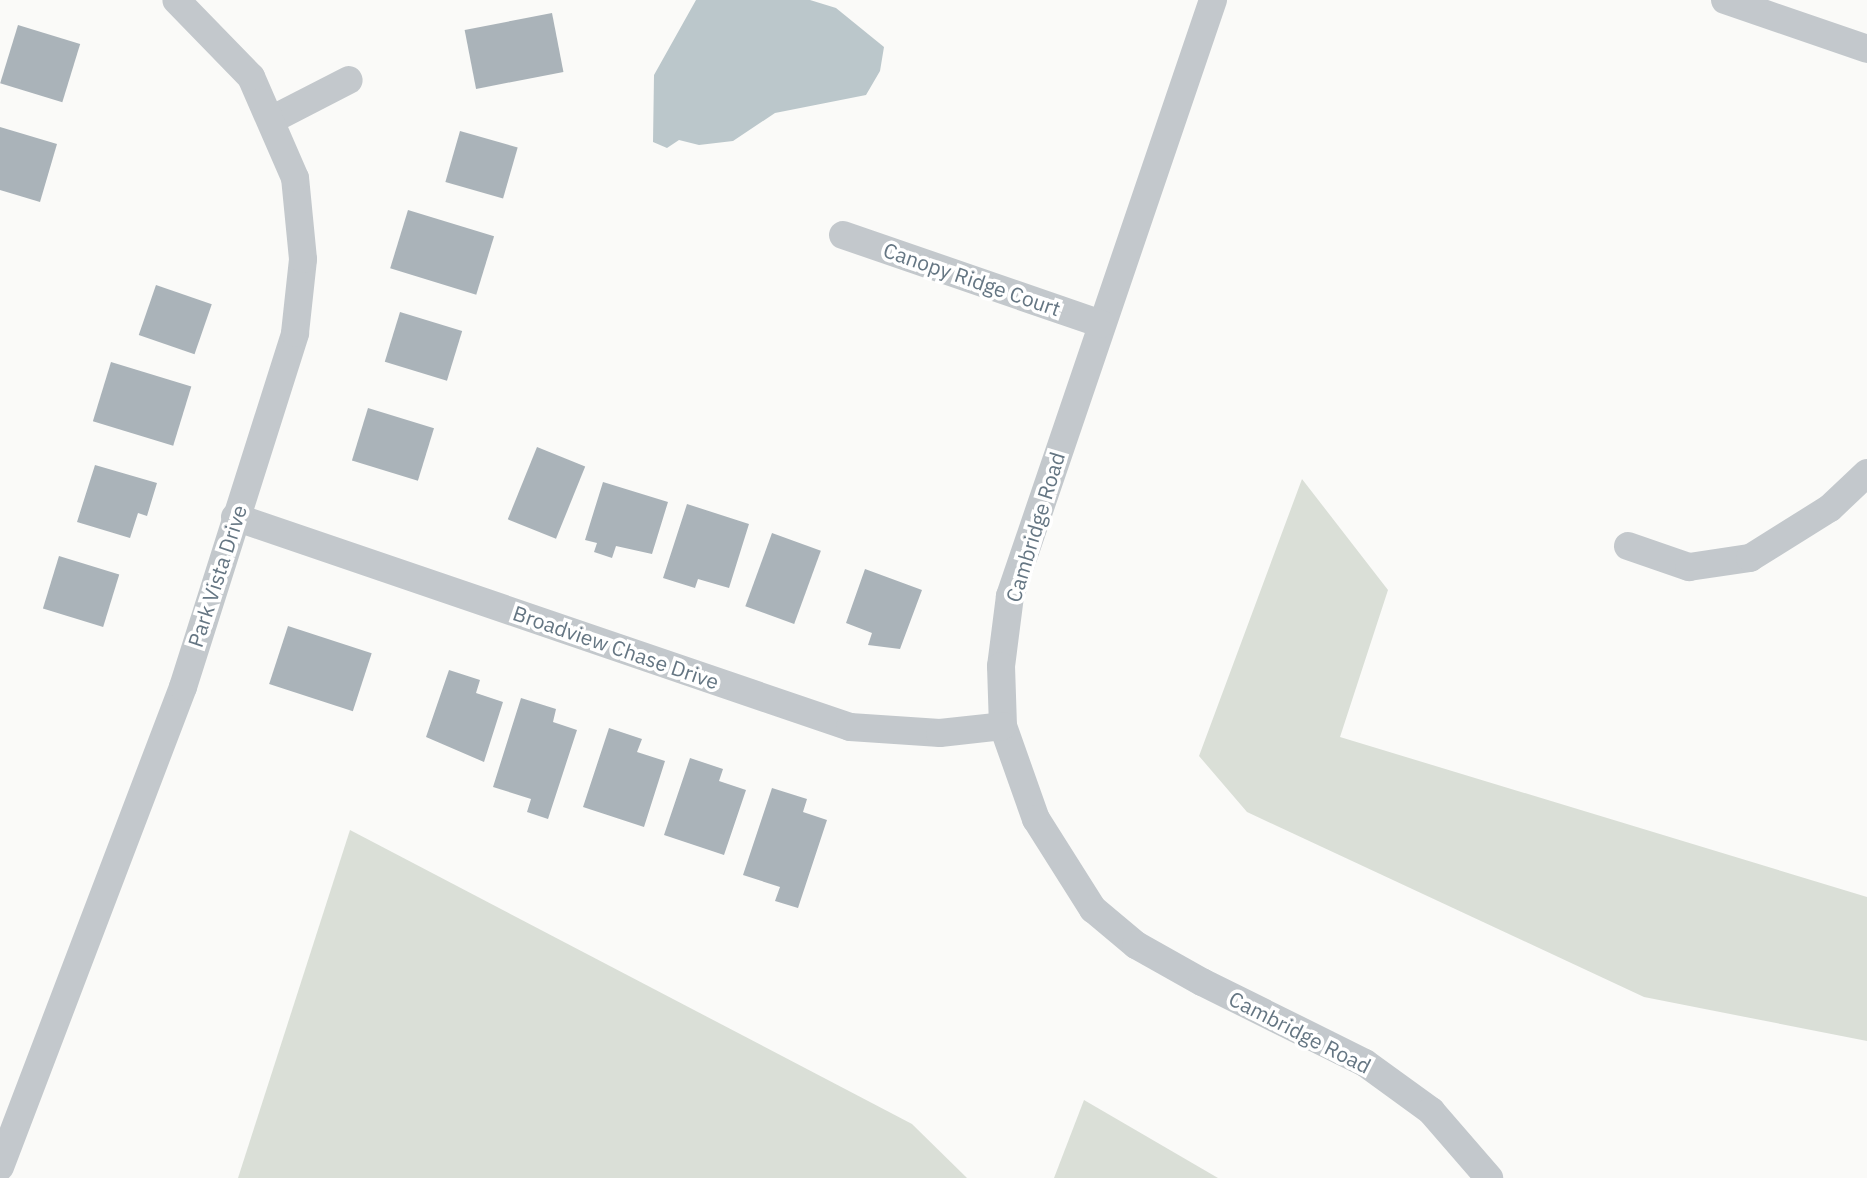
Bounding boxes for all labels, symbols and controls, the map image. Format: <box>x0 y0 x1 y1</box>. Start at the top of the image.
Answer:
street label: Canopy Ridge Court <box>880 237 1064 321</box>
street label: Cambridge Road <box>1000 449 1070 605</box>
street label: Park Vista Drive <box>182 502 252 650</box>
street label: Broadview Chase Drive <box>510 600 722 694</box>
street label: Cambridge Road <box>1225 985 1375 1079</box>

